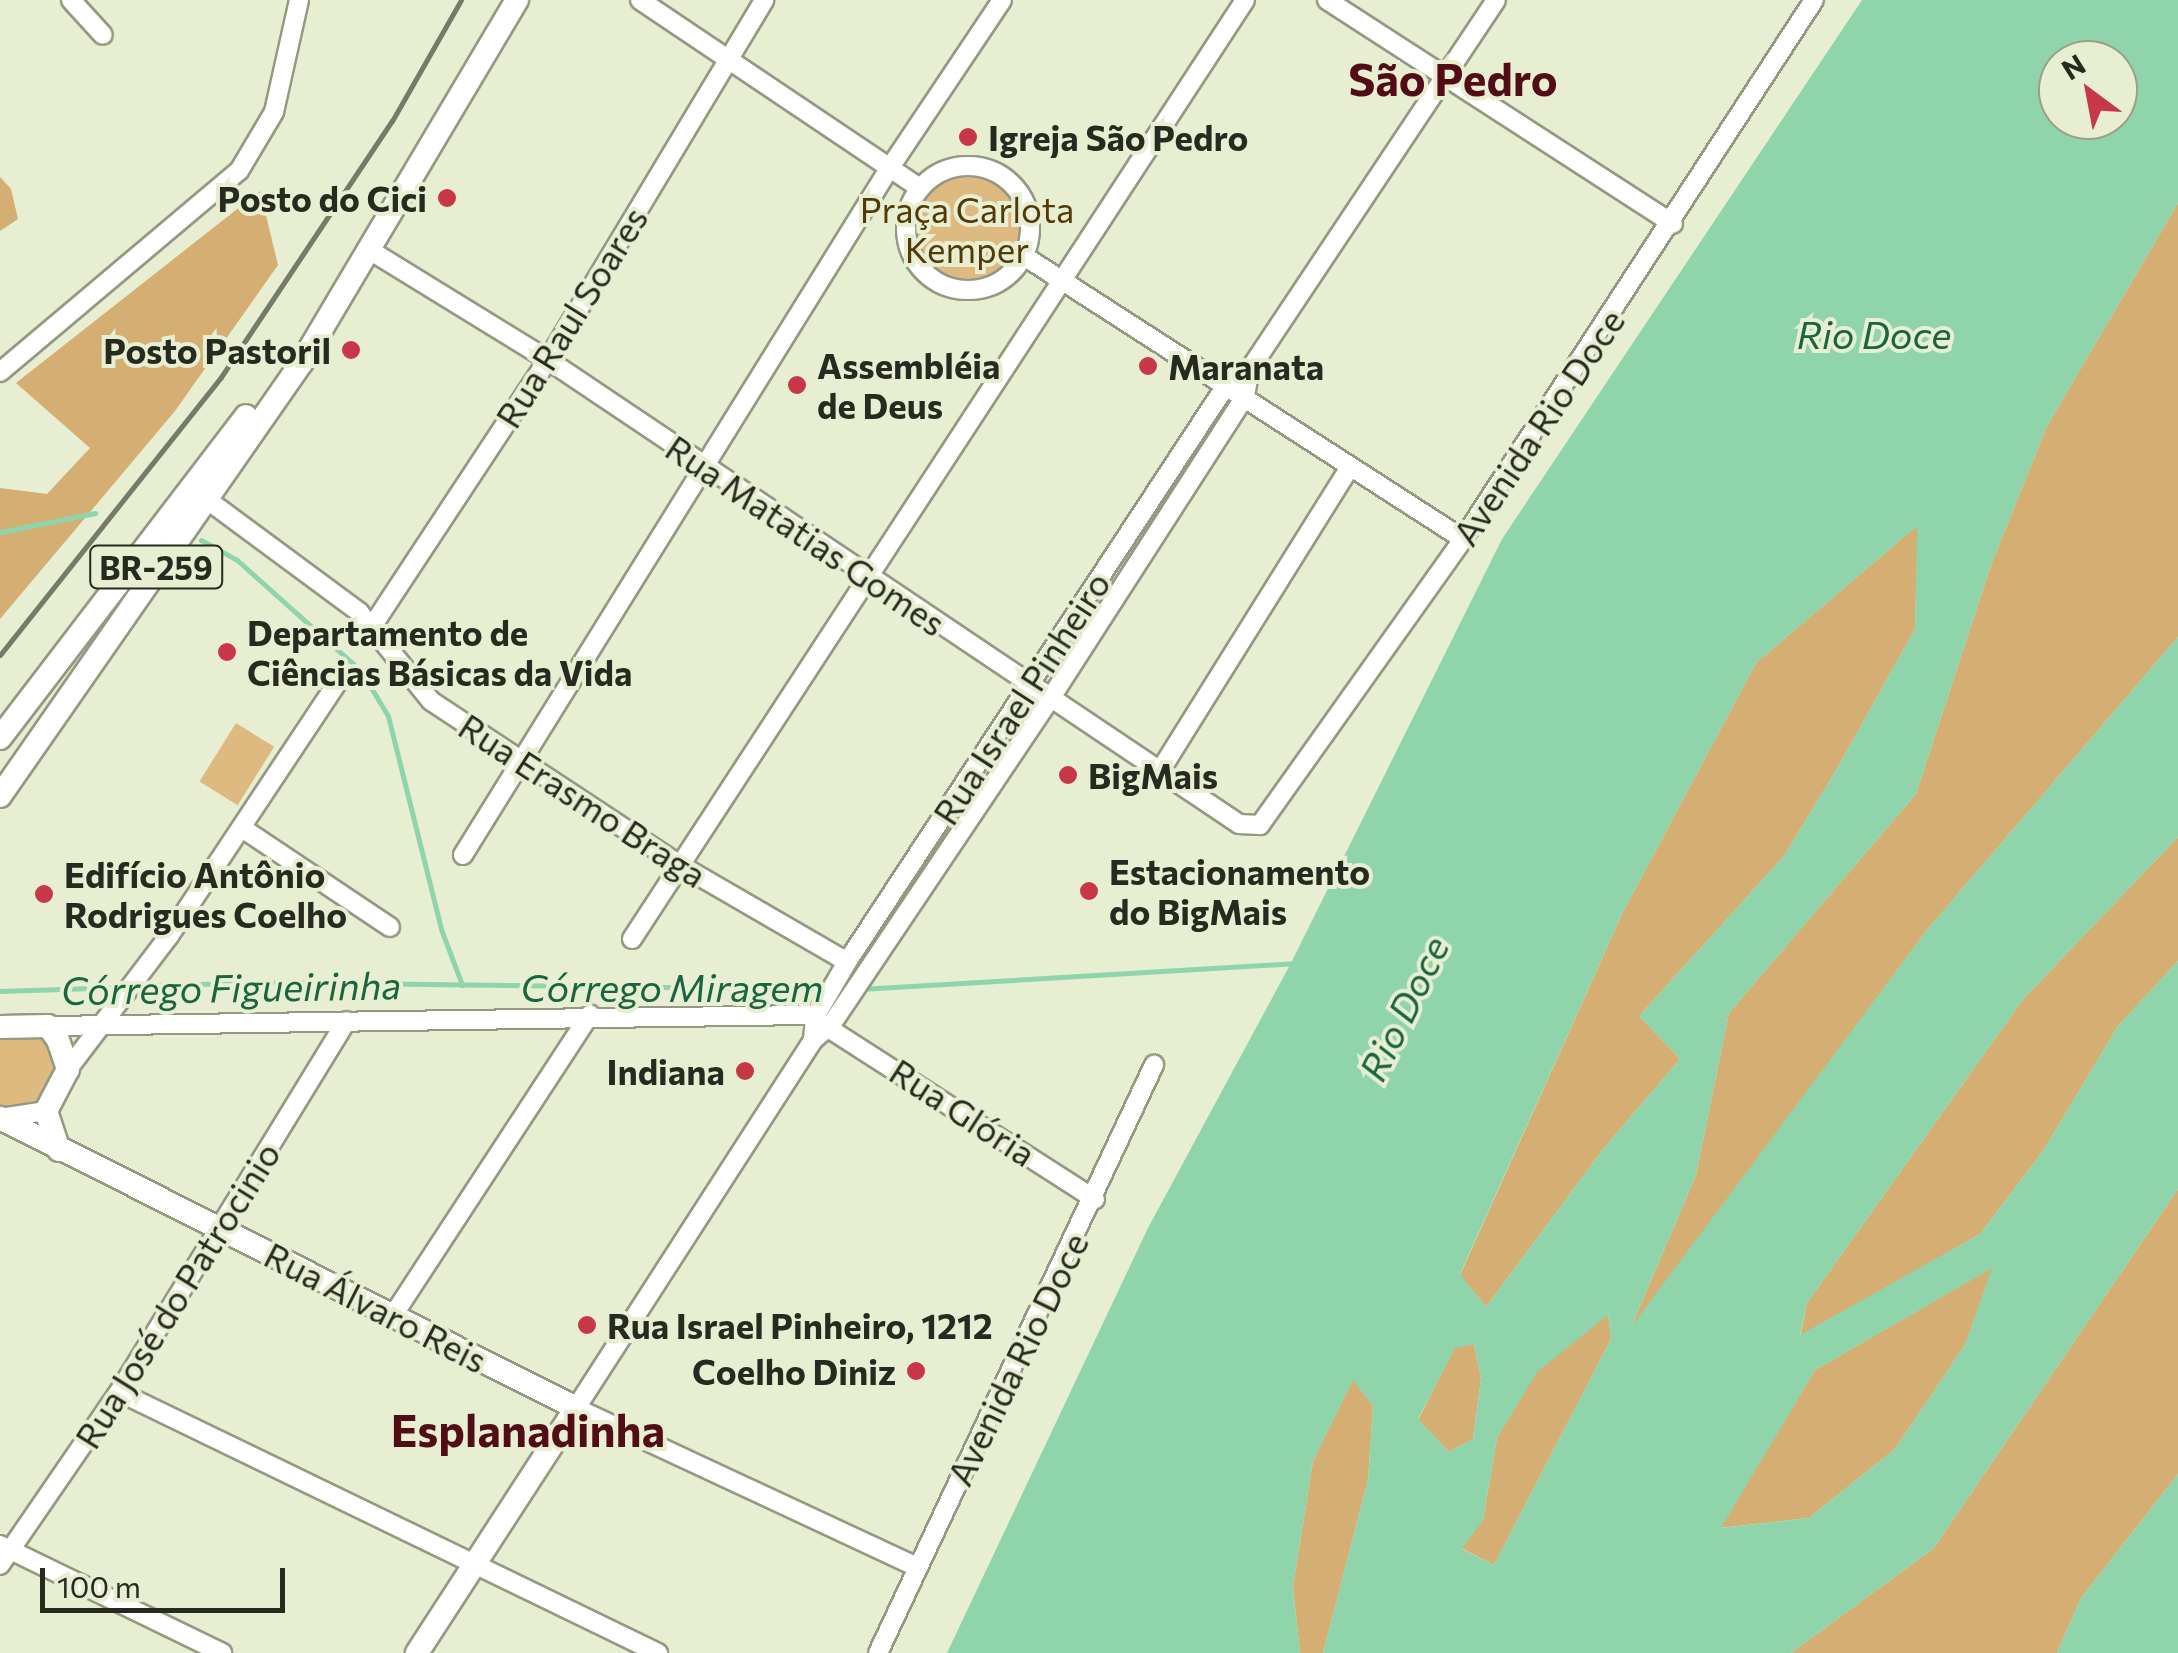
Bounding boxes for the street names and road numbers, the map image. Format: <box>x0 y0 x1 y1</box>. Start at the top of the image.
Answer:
street label: Rua Raul Soares <box>486 199 656 435</box>
street label: Avenida Rio Doce <box>1444 301 1632 553</box>
street label: Rua Matatias Gomes <box>658 426 954 644</box>
road number: BR-259 <box>88 540 224 594</box>
street label: Rua Israel Pinheiro <box>924 564 1118 832</box>
street label: Rua Erasmo Braga <box>452 704 714 896</box>
street label: Rua Glória <box>883 1050 1043 1174</box>
street label: Rua José do Patrocinio <box>66 1134 288 1456</box>
street label: Avenida Rio Doce <box>938 1226 1096 1492</box>
street label: Rua Álvaro Reis <box>258 1233 494 1381</box>

